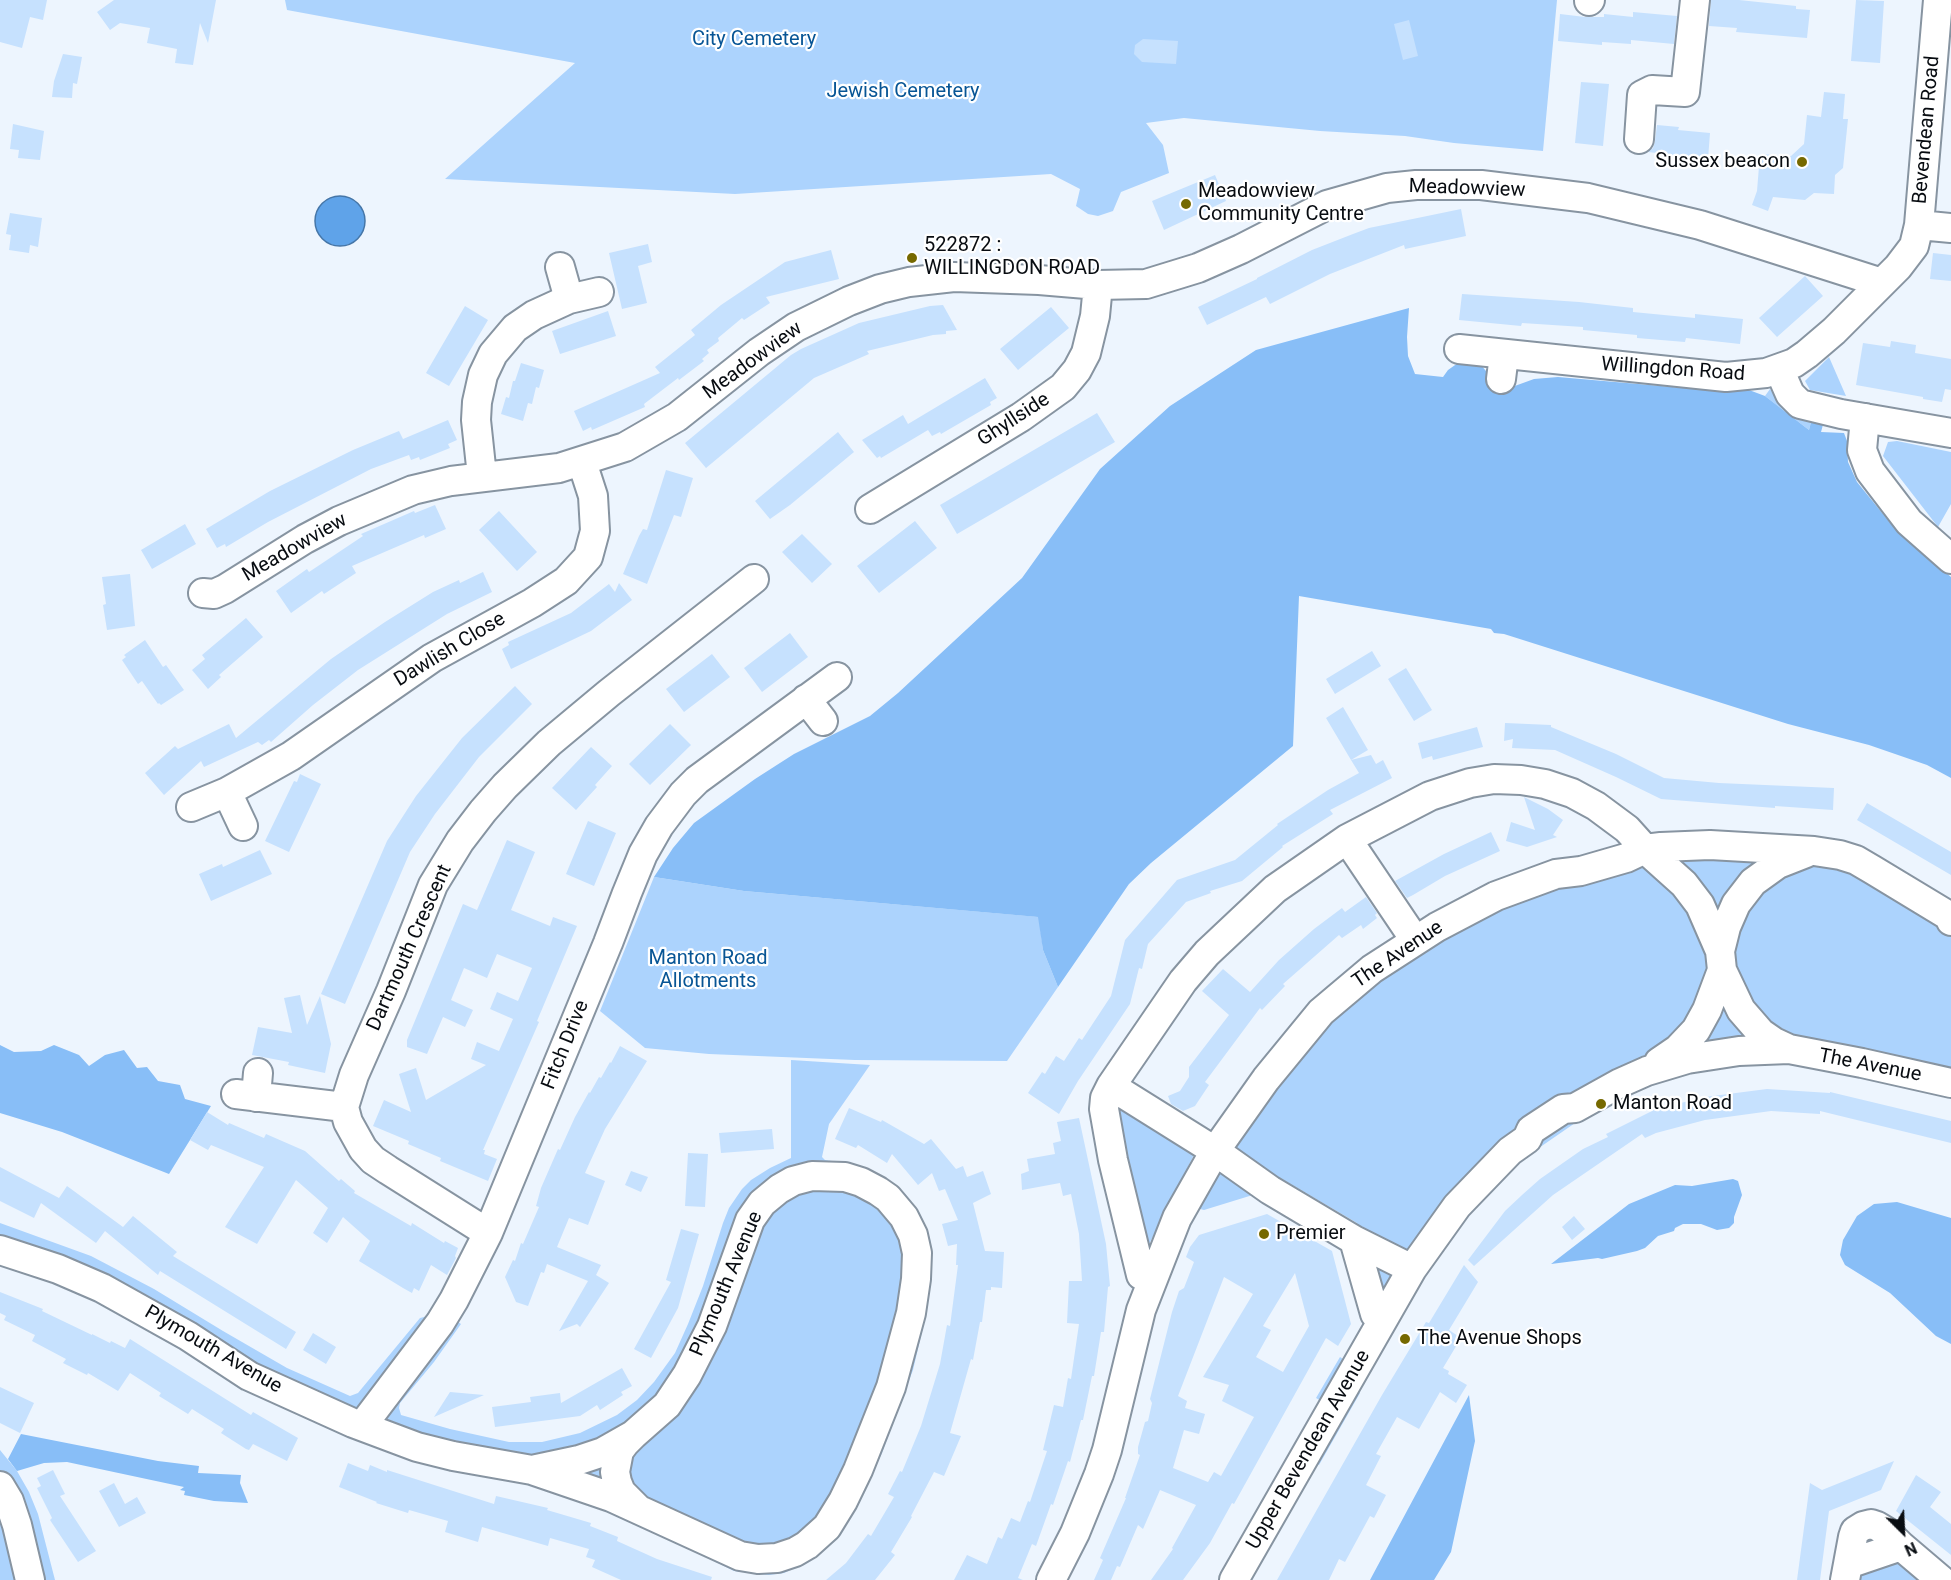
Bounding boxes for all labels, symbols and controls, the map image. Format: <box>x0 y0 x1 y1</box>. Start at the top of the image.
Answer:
park label: City Cemetery <box>692 28 816 52</box>
street label: Bevendean Road <box>1909 55 1945 205</box>
park label: Jewish Cemetery <box>826 80 980 104</box>
place label: Sussex beacon <box>1655 150 1790 174</box>
marker: Sussex beacon <box>1795 155 1809 169</box>
street label: Meadowview <box>1408 175 1526 203</box>
place label: Meadowview Community Centre <box>1198 180 1364 227</box>
marker: Meadowview Community Centre <box>1179 197 1193 211</box>
place label: 522872 : WILLINGDON ROAD <box>924 234 1100 281</box>
marker: 522872 : WILLINGDON ROAD <box>905 251 919 265</box>
street label: Meadowview <box>699 317 807 405</box>
street label: Willingdon Road <box>1600 353 1746 387</box>
street label: Ghyllside <box>974 388 1054 452</box>
street label: Meadowview <box>238 508 352 588</box>
street label: Dawlish Close <box>390 607 510 693</box>
street label: Dartmouth Crescent <box>363 861 457 1035</box>
street label: The Avenue <box>1348 916 1448 994</box>
park label: Manton Road Allotments <box>648 947 768 994</box>
street label: Fitch Drive <box>537 997 595 1093</box>
street label: The Avenue <box>1817 1044 1923 1088</box>
place label: Manton Road <box>1613 1092 1732 1116</box>
marker: Manton Road <box>1594 1097 1608 1111</box>
street label: Plymouth Avenue <box>686 1208 768 1360</box>
place label: Premier <box>1276 1222 1346 1246</box>
marker: Premier <box>1257 1227 1271 1241</box>
street label: Plymouth Avenue <box>140 1301 286 1399</box>
place label: The Avenue Shops <box>1417 1327 1582 1351</box>
marker: The Avenue Shops <box>1398 1332 1412 1346</box>
street label: Upper Bevendean Avenue <box>1242 1346 1376 1554</box>
north arrow <box>1873 1502 1933 1562</box>
text: N <box>1902 1538 1920 1560</box>

